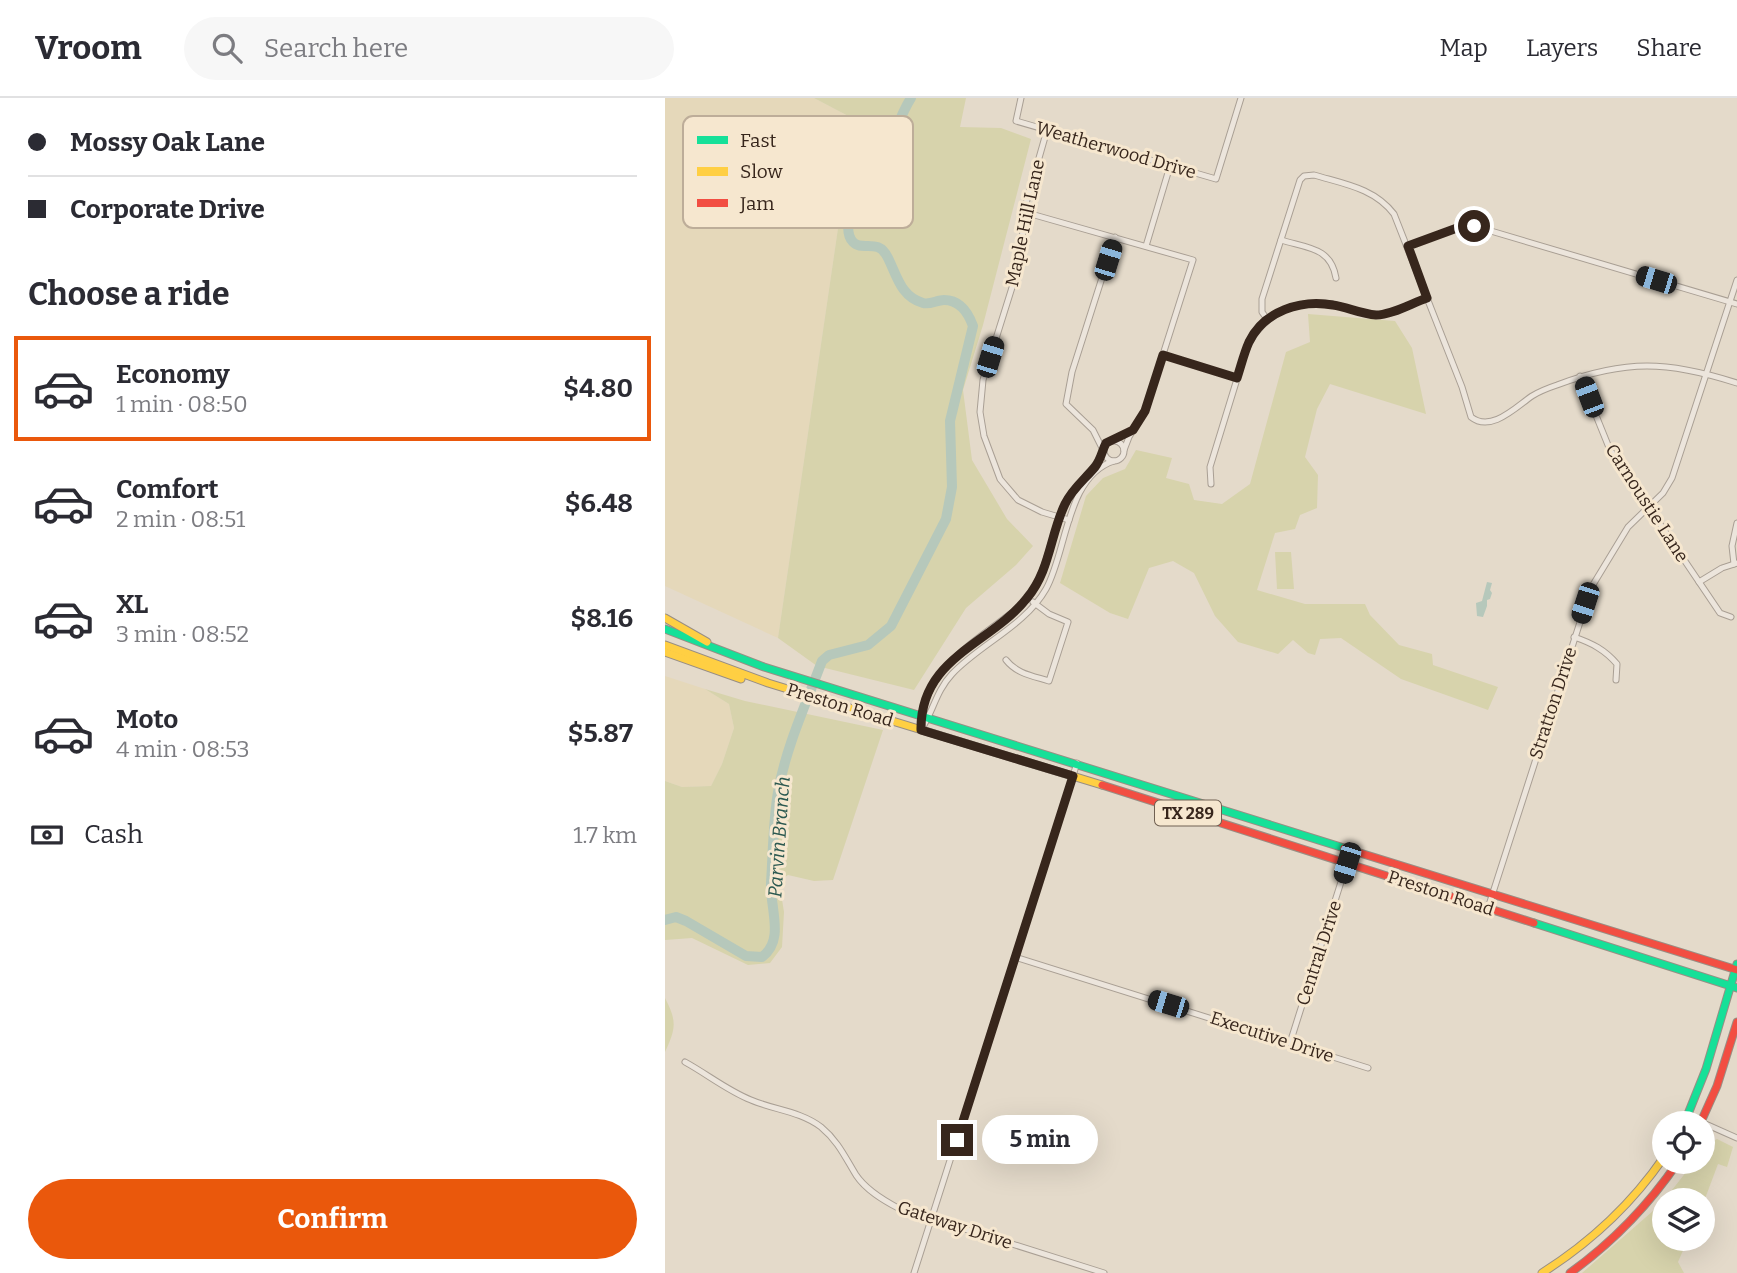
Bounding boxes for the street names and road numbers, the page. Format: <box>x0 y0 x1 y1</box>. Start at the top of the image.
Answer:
street label: Weatherwood Drive <box>1033 117 1199 183</box>
street label: Maple Hill Lane <box>1001 157 1049 289</box>
street label: Carnoustie Lane <box>1601 440 1693 566</box>
street label: Stratton Drive <box>1524 644 1582 762</box>
street label: Preston Road <box>784 678 896 732</box>
road number: TX 289 <box>1155 800 1221 826</box>
street label: Preston Road <box>1385 865 1497 921</box>
street label: Central Drive <box>1292 898 1346 1008</box>
street label: Executive Drive <box>1208 1007 1336 1067</box>
street label: Gateway Drive <box>895 1196 1015 1254</box>

